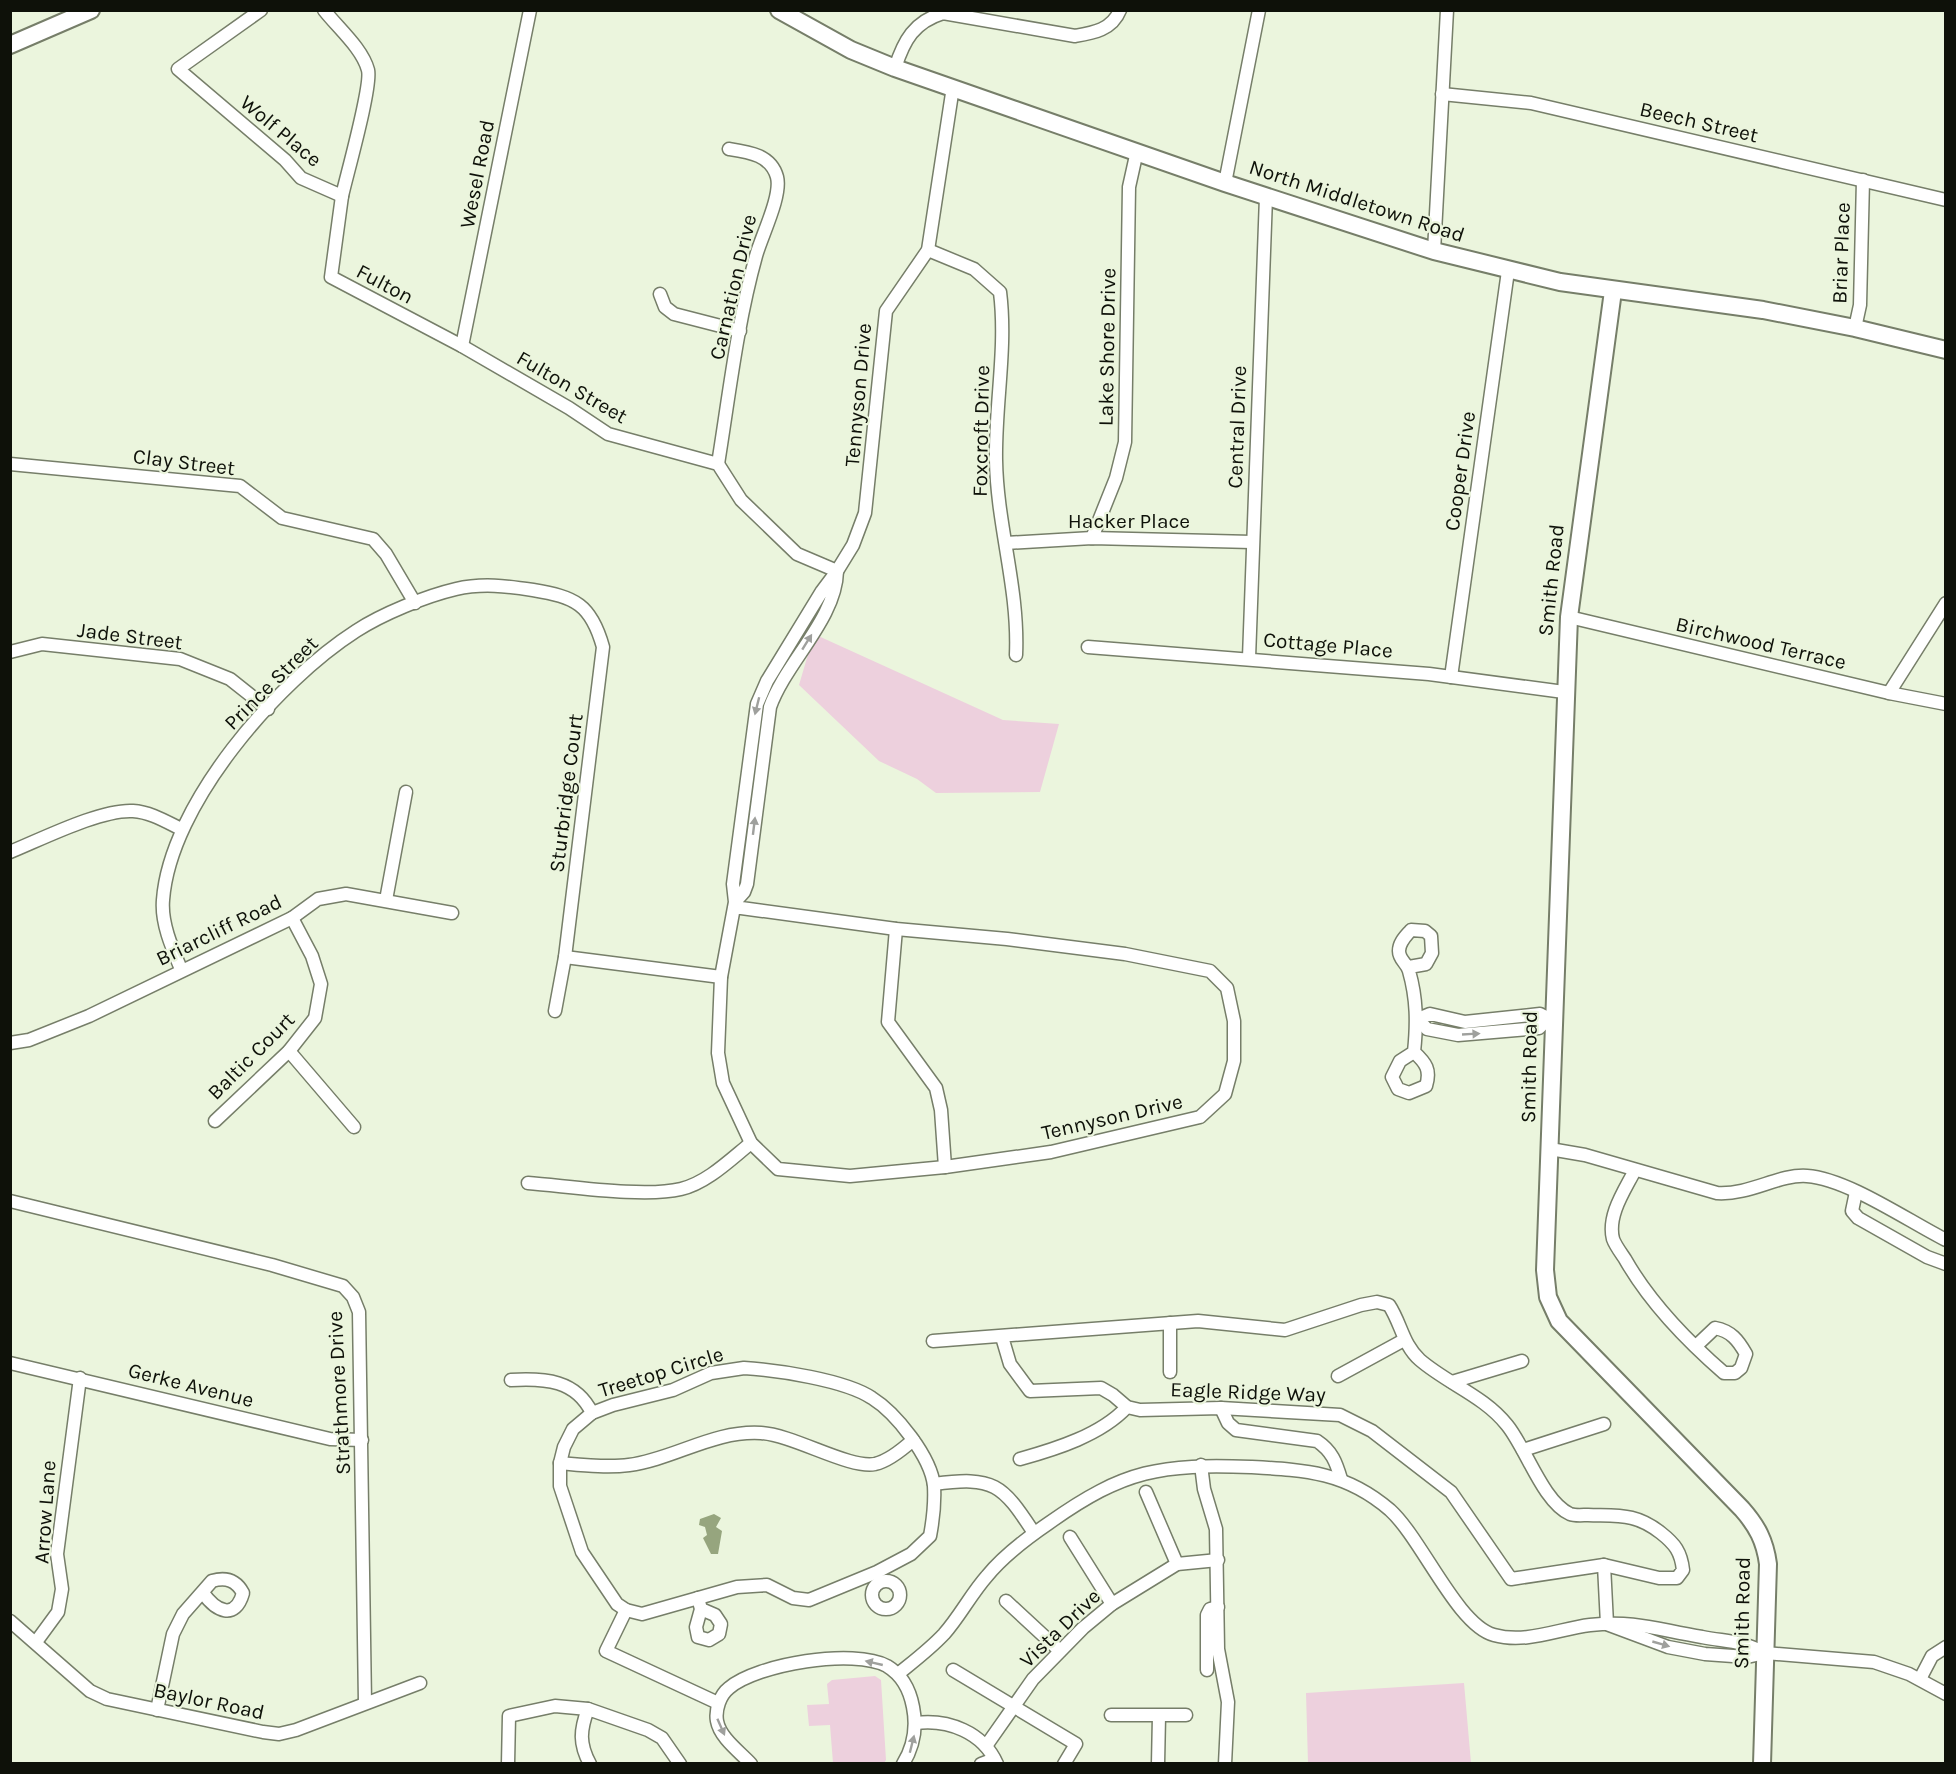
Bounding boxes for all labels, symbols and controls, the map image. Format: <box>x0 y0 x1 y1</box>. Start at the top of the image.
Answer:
street label: Wolf Place <box>236 90 326 172</box>
street label: Beech Street <box>1637 97 1761 147</box>
street label: Wesel Road <box>455 118 499 230</box>
street label: North Middletown Road <box>1246 155 1468 247</box>
street label: Briar Place <box>1827 202 1855 304</box>
street label: Carnation Drive <box>705 212 761 362</box>
street label: Fulton <box>352 259 418 309</box>
street label: Lake Shore Drive <box>1094 268 1120 426</box>
street label: Tennyson Drive <box>840 322 876 468</box>
street label: Fulton Street <box>512 346 632 428</box>
street label: Foxcroft Drive <box>968 365 994 497</box>
street label: Central Drive <box>1223 365 1251 489</box>
street label: Cooper Drive <box>1440 410 1480 532</box>
street label: Clay Street <box>132 444 237 480</box>
street label: Hacker Place <box>1068 509 1190 533</box>
street label: Smith Road <box>1533 523 1569 637</box>
street label: Birchwood Terrace <box>1673 612 1849 674</box>
street label: Jade Street <box>76 618 184 654</box>
street label: Cottage Place <box>1262 627 1394 663</box>
street label: Prince Street <box>219 631 323 735</box>
one-way arrow <box>801 634 812 650</box>
one-way arrow <box>752 697 762 716</box>
street label: Sturbridge Court <box>544 712 588 874</box>
one-way arrow <box>749 816 758 835</box>
street label: Briarcliff Road <box>152 889 286 971</box>
street label: Baltic Court <box>203 1007 300 1104</box>
street label: Smith Road <box>1516 1011 1542 1123</box>
one-way arrow <box>1462 1029 1481 1039</box>
street label: Tennyson Drive <box>1039 1089 1185 1145</box>
street label: Strathmore Drive <box>323 1311 355 1475</box>
street label: Treetop Circle <box>596 1342 726 1402</box>
street label: Gerke Avenue <box>126 1358 256 1412</box>
street label: Eagle Ridge Way <box>1170 1377 1326 1407</box>
street label: Arrow Lane <box>29 1459 61 1565</box>
street label: Smith Road <box>1729 1557 1755 1669</box>
street label: Vista Drive <box>1015 1584 1105 1672</box>
one-way arrow <box>1652 1640 1670 1649</box>
one-way arrow <box>865 1658 884 1667</box>
street label: Baylor Road <box>151 1678 267 1724</box>
one-way arrow <box>717 1719 726 1736</box>
one-way arrow <box>907 1735 917 1753</box>

